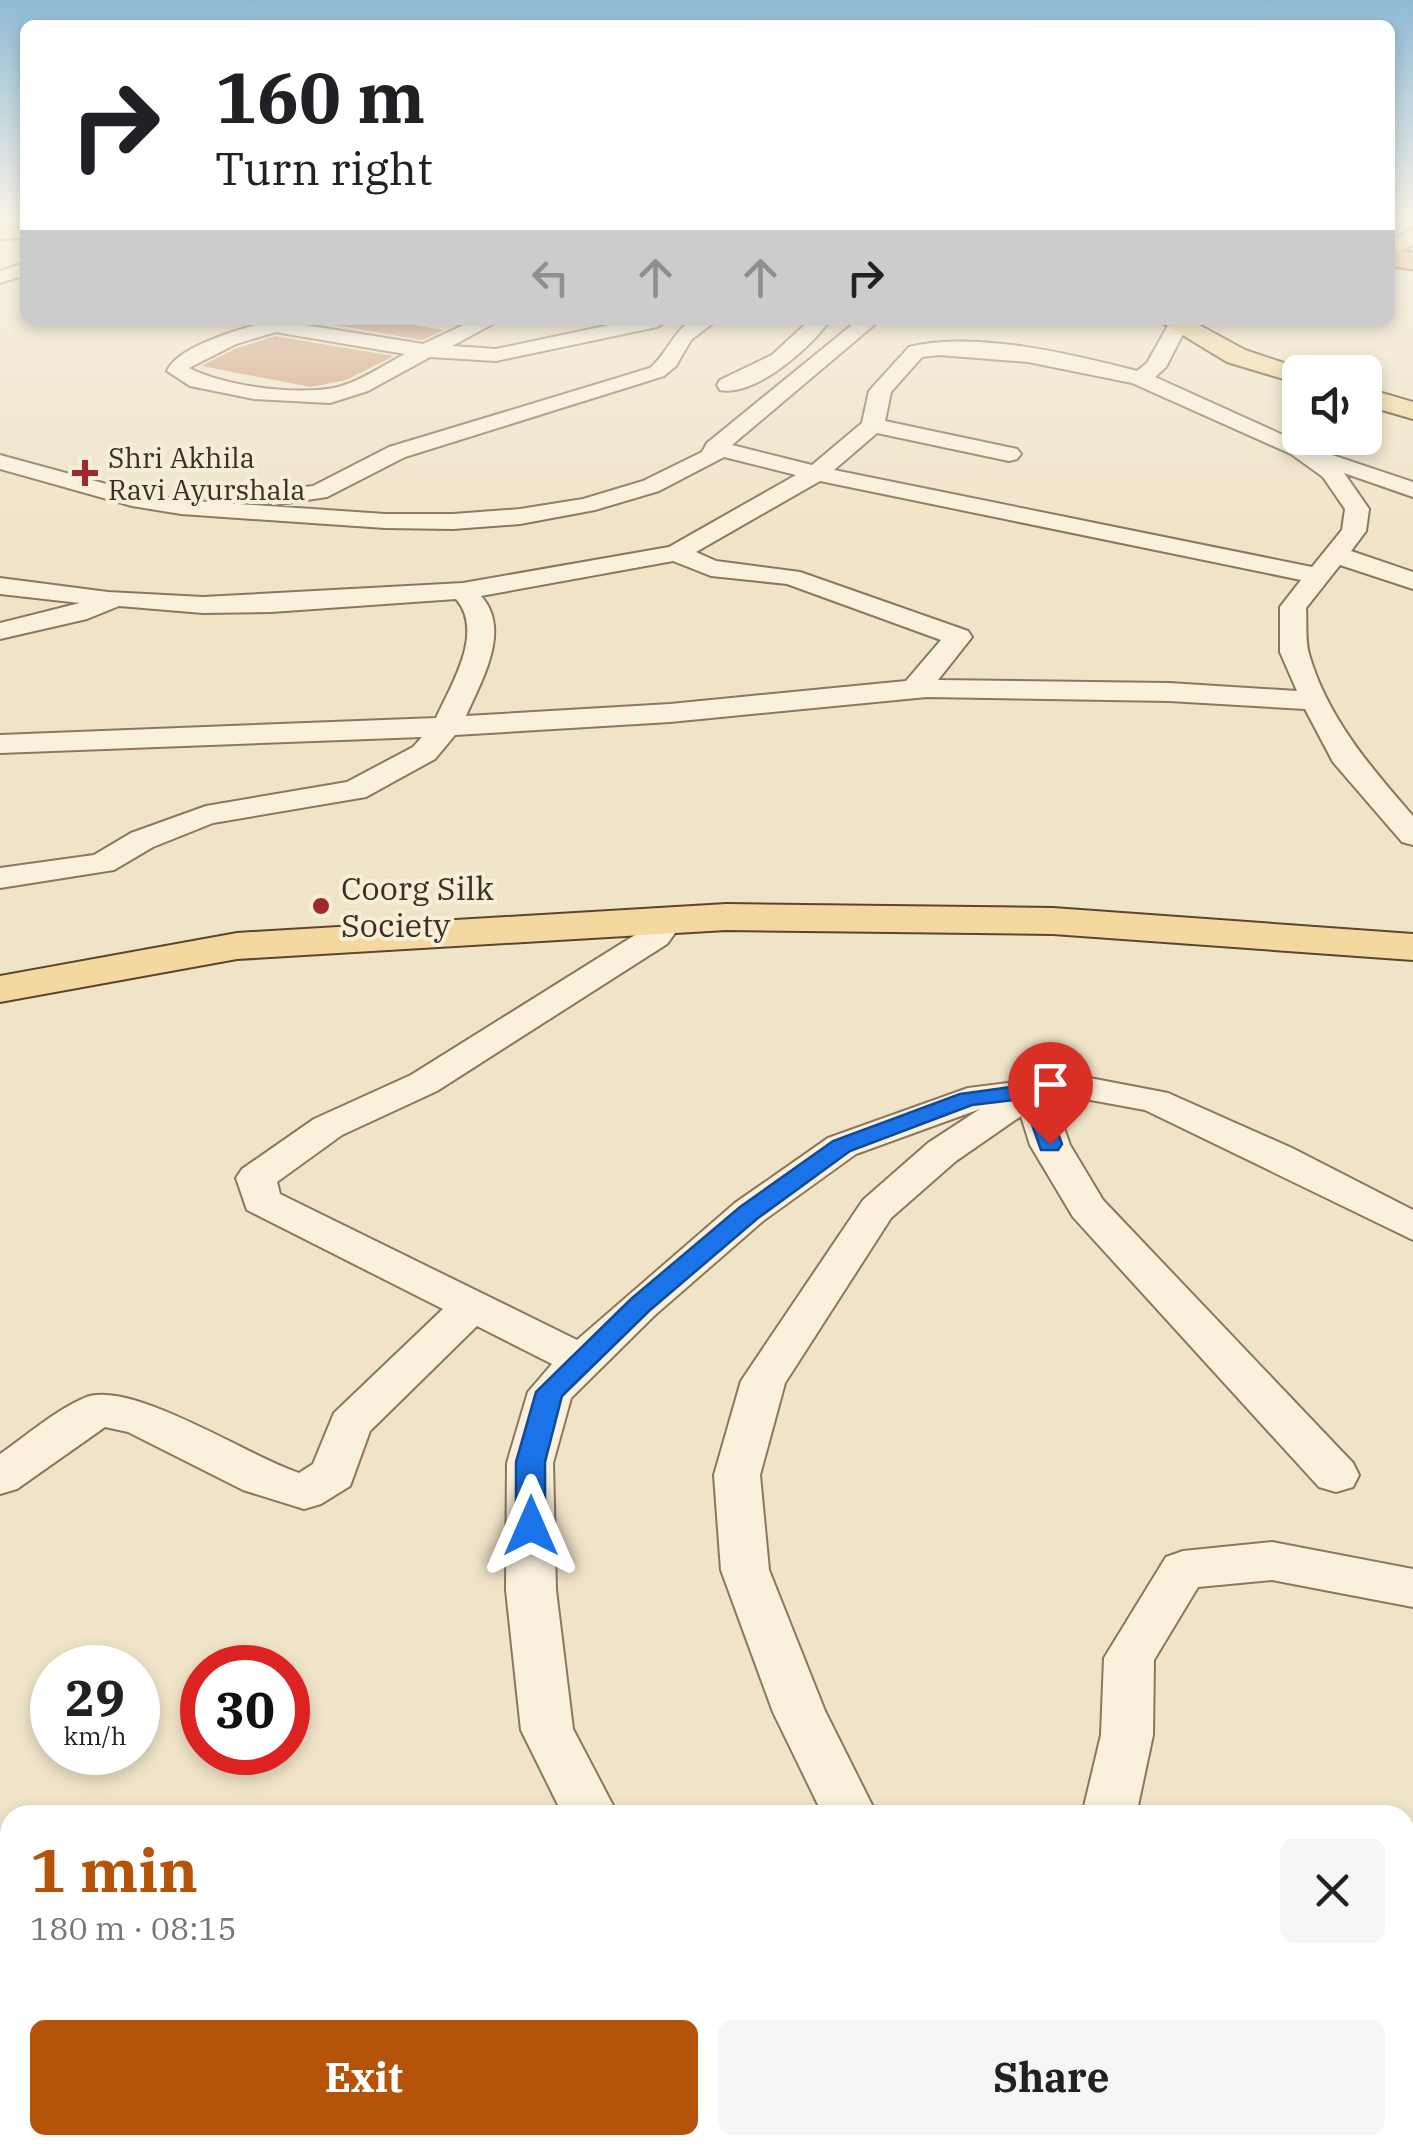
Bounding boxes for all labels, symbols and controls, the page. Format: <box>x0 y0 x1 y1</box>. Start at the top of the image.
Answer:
text: 160 m <box>215 51 425 142</box>
icon: right <box>50 60 180 190</box>
text: Turn right <box>215 139 433 197</box>
icon: left <box>523 250 578 305</box>
icon: ahead <box>628 250 683 305</box>
icon: ahead <box>733 250 788 305</box>
icon: right <box>838 250 893 305</box>
map controls <box>1282 355 1382 455</box>
button: sound <box>1282 355 1382 455</box>
place label: Shri Akhila Ravi Ayurshala <box>108 439 306 508</box>
marker: Shri Akhila Ravi Ayurshala <box>72 460 98 486</box>
place label: Coorg Silk Society <box>341 867 494 946</box>
marker: Coorg Silk Society <box>310 895 332 917</box>
pin <box>1008 1042 1093 1145</box>
icon: arrive <box>1023 1057 1078 1112</box>
position arrow <box>479 1474 583 1578</box>
speed limit sign: 30 <box>180 1645 310 1775</box>
text: 29 <box>65 1665 125 1730</box>
text: km/h <box>63 1719 127 1752</box>
text: 1 min <box>30 1830 198 1909</box>
button: close <box>1280 1838 1385 1943</box>
text: 180 m · 08:15 <box>30 1907 237 1949</box>
button: Exit <box>30 2020 698 2135</box>
button: Share <box>718 2020 1385 2135</box>

